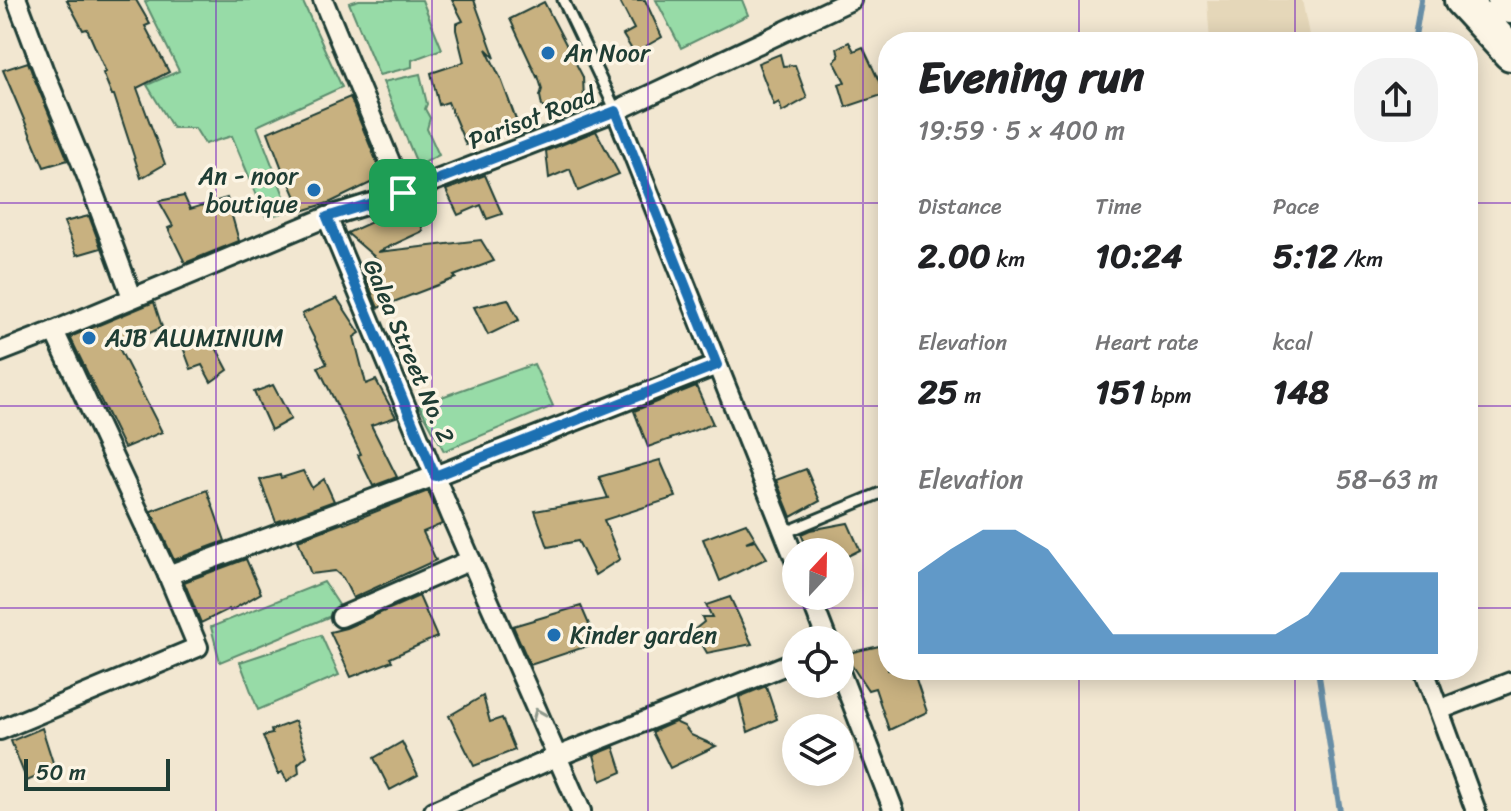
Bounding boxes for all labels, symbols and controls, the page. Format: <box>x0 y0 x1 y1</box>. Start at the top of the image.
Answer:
place label: An Noor <box>563 32 652 74</box>
text: Evening run <box>918 38 1144 116</box>
marker: An Noor <box>539 44 557 62</box>
button: share <box>1354 58 1438 142</box>
street label: Parisot Road <box>462 74 604 162</box>
text: 19:59 · 5 × 400 m <box>918 107 1125 153</box>
place label: An - noor boutique <box>198 155 299 225</box>
pin <box>369 159 437 227</box>
icon: arrive <box>381 171 425 215</box>
marker: An - noor boutique <box>305 181 323 199</box>
text: Distance <box>918 187 1002 226</box>
text: Time <box>1095 187 1142 226</box>
text: Pace <box>1273 187 1319 226</box>
text: 2.00 <box>918 226 991 286</box>
text: 10:24 <box>1095 226 1183 286</box>
text: 5:12 <box>1273 226 1338 286</box>
text: km <box>991 240 1025 279</box>
text: /km <box>1338 240 1383 279</box>
street label: Galea Street No. 2 <box>351 252 467 450</box>
place label: AJB ALUMINIUM <box>104 317 284 359</box>
text: Elevation <box>918 323 1007 362</box>
text: Heart rate <box>1095 323 1199 362</box>
text: kcal <box>1273 323 1313 362</box>
marker: AJB ALUMINIUM <box>80 329 98 347</box>
text: 25 <box>918 362 958 422</box>
text: 151 <box>1095 362 1145 422</box>
text: 148 <box>1273 362 1329 422</box>
text: m <box>958 376 981 415</box>
text: bpm <box>1145 376 1192 415</box>
text: Elevation <box>918 456 1023 502</box>
text: 58–63 m <box>1336 456 1438 502</box>
north arrow <box>782 538 854 610</box>
map controls <box>782 538 854 786</box>
place label: Kinder garden <box>570 614 717 656</box>
marker: Kinder garden <box>545 626 563 644</box>
button: locate <box>782 626 854 698</box>
one-way arrow <box>531 708 547 722</box>
button: layers <box>782 714 854 786</box>
text: 50 m <box>36 753 86 792</box>
scale bar <box>24 755 170 791</box>

